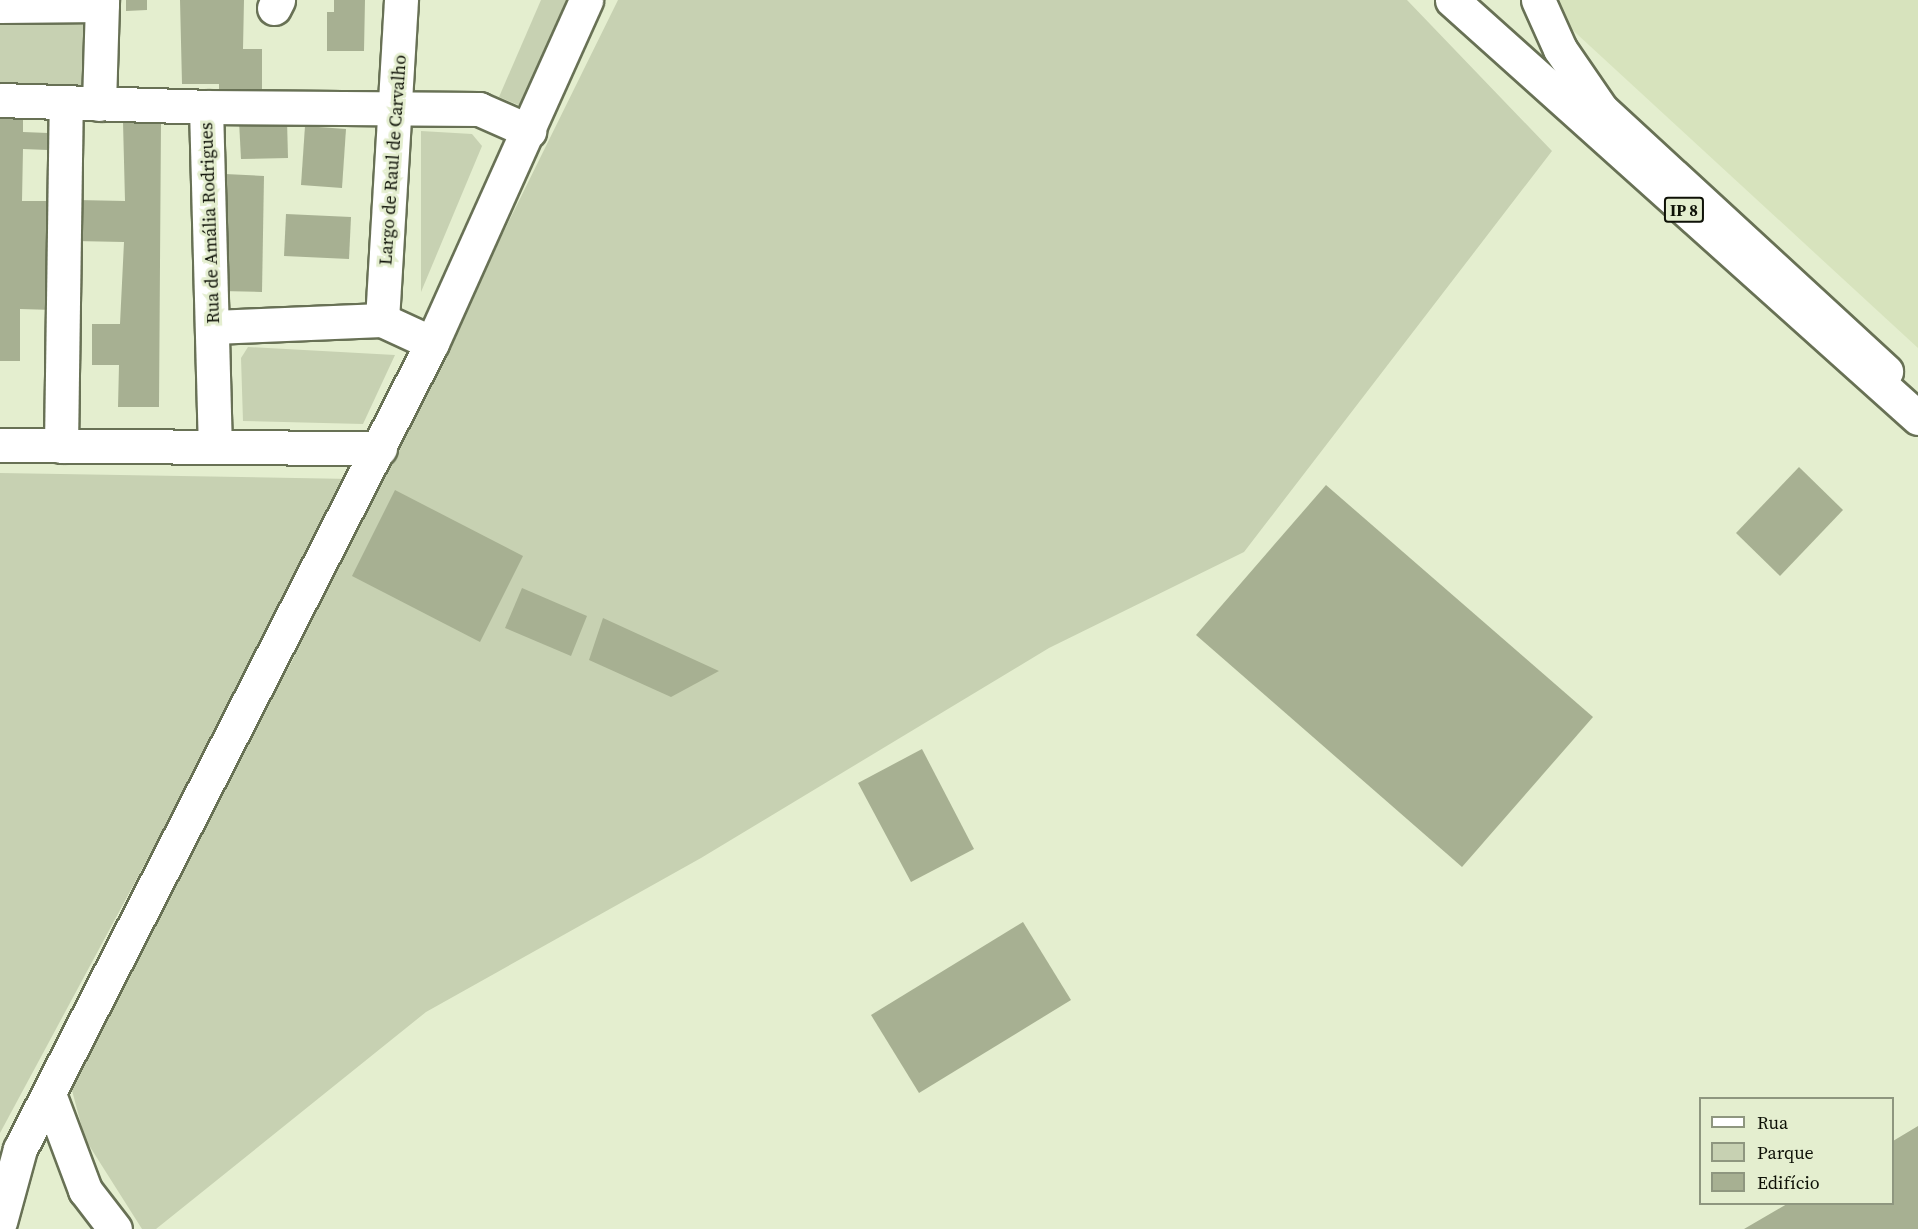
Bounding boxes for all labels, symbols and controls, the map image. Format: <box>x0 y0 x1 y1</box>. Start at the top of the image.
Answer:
street label: Largo de Raul de Carvalho <box>375 54 411 266</box>
street label: Rua de Amália Rodrigues <box>196 122 224 324</box>
road number: IP 8 <box>1663 197 1705 223</box>
legend <box>1699 1097 1894 1205</box>
text: Rua <box>1757 1110 1788 1135</box>
text: Parque <box>1757 1140 1814 1165</box>
text: Edifício <box>1757 1170 1820 1195</box>

